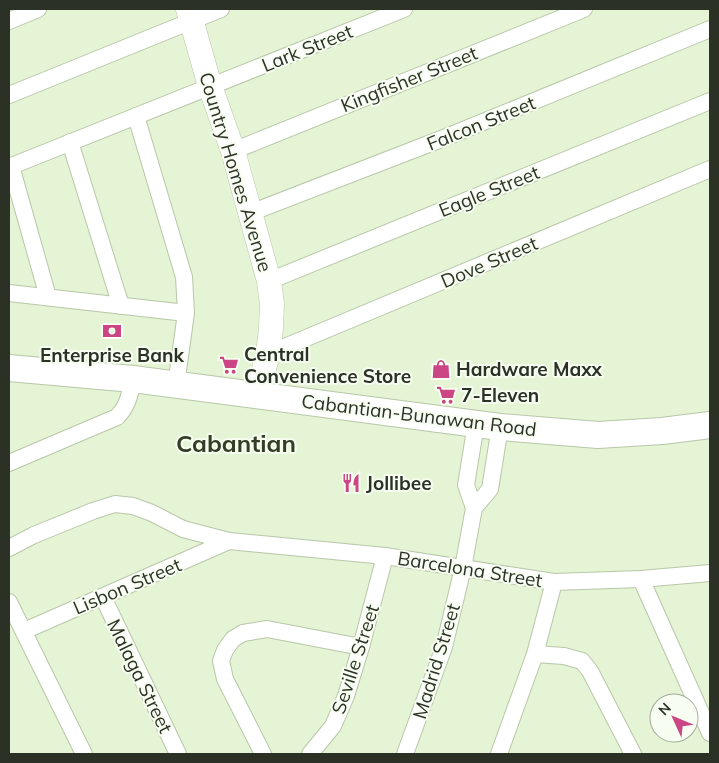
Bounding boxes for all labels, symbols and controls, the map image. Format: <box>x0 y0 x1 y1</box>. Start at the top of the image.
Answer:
street label: Lark Street <box>258 19 356 77</box>
street label: Kingfisher Street <box>337 41 481 117</box>
street label: Country Homes Avenue <box>194 69 278 275</box>
street label: Falcon Street <box>423 90 539 156</box>
street label: Eagle Street <box>435 160 543 222</box>
street label: Dove Street <box>437 231 541 293</box>
bank icon: Enterprise Bank <box>101 320 123 342</box>
place label: Central Convenience Store <box>244 342 411 388</box>
place label: Enterprise Bank <box>40 343 184 367</box>
supermarket icon: Central Convenience Store <box>218 354 240 376</box>
place label: Hardware Maxx <box>456 357 603 381</box>
shop icon: Hardware Maxx <box>430 358 452 380</box>
place label: 7-Eleven <box>461 383 539 407</box>
supermarket icon: 7-Eleven <box>435 384 457 406</box>
street label: Cabantian-Bunawan Road <box>300 389 538 441</box>
district label: Cabantian <box>176 428 296 458</box>
place label: Jollibee <box>366 471 432 495</box>
restaurant icon: Jollibee <box>340 472 362 494</box>
street label: Barcelona Street <box>396 546 544 592</box>
street label: Lisbon Street <box>69 552 185 620</box>
street label: Madrid Street <box>407 600 465 722</box>
street label: Seville Street <box>326 601 384 717</box>
street label: Malaga Street <box>102 615 178 737</box>
north arrow <box>649 693 699 743</box>
text: N <box>655 699 675 719</box>

